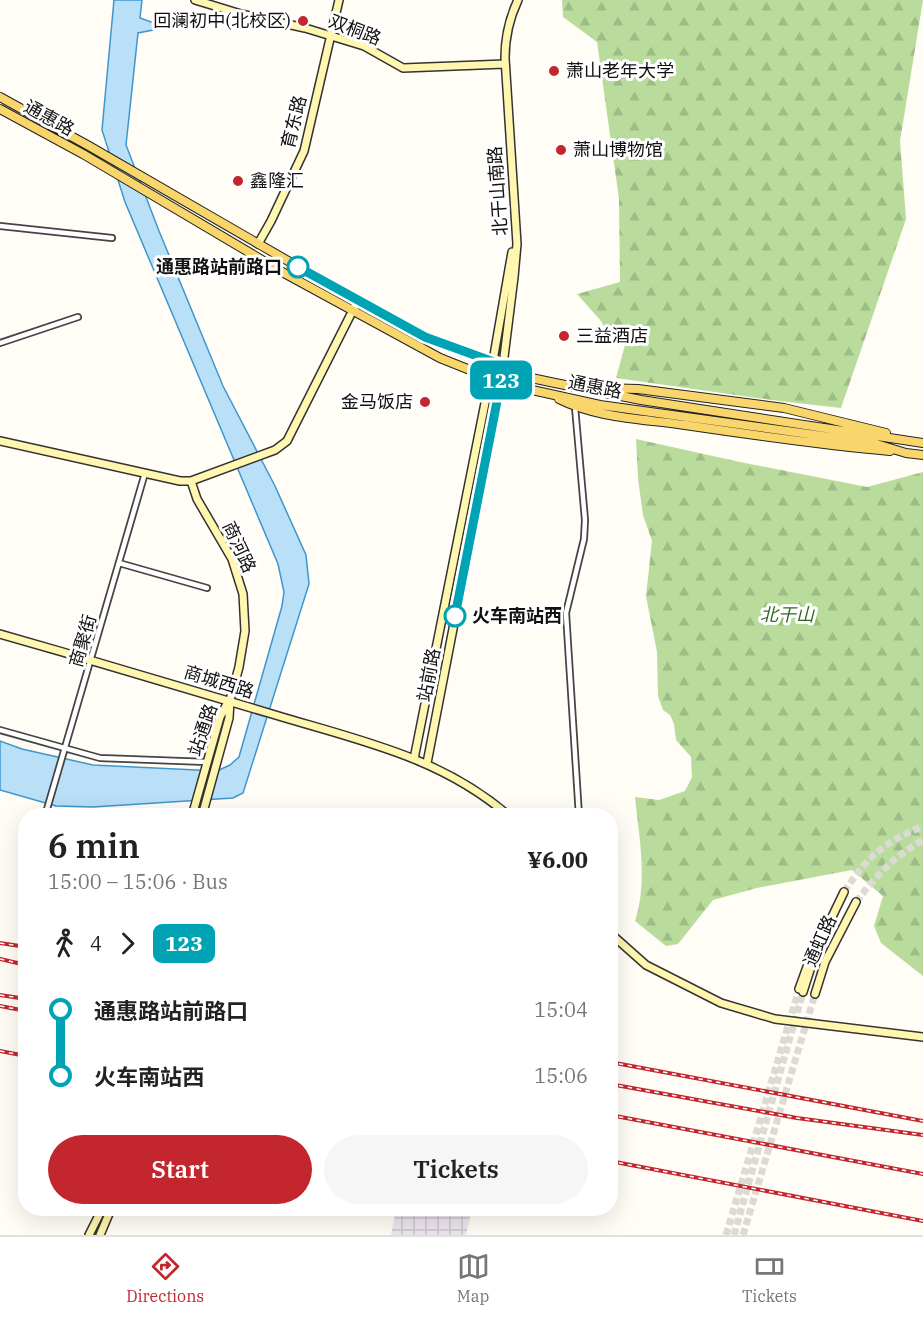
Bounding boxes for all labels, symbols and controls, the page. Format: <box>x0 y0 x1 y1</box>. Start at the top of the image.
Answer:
place label: 回澜初中(北校区) <box>153 9 291 32</box>
street label: 双桐路 <box>326 9 385 50</box>
marker: 回澜初中(北校区) <box>296 14 310 28</box>
place label: 萧山老年大学 <box>566 59 674 82</box>
marker: 萧山老年大学 <box>547 64 561 78</box>
street label: 育东路 <box>276 93 311 151</box>
street label: 通惠路 <box>20 94 78 141</box>
place label: 萧山博物馆 <box>573 138 663 161</box>
marker: 萧山博物馆 <box>554 143 568 157</box>
street label: 北干山南路 <box>483 145 512 237</box>
place label: 鑫隆汇 <box>250 169 304 192</box>
marker: 鑫隆汇 <box>231 174 245 188</box>
place label: 通惠路站前路口 <box>156 255 282 278</box>
marker: 通惠路站前路口 <box>287 256 309 278</box>
place label: 三益酒店 <box>576 324 648 347</box>
marker: 三益酒店 <box>557 329 571 343</box>
line badge: 123 <box>466 360 536 400</box>
text: 123 <box>482 366 520 394</box>
street label: 通惠路 <box>566 370 624 403</box>
place label: 金马饭店 <box>341 390 413 413</box>
marker: 金马饭店 <box>418 395 432 409</box>
street label: 商河路 <box>218 517 261 576</box>
park label: 北干山 <box>760 603 815 626</box>
place label: 火车南站西 <box>472 604 562 627</box>
marker: 火车南站西 <box>444 605 466 627</box>
street label: 商聚街 <box>64 612 101 670</box>
street label: 站前路 <box>412 646 445 704</box>
street label: 商城西路 <box>181 660 257 703</box>
street label: 站通路 <box>183 701 222 759</box>
text: 6 min <box>48 824 140 867</box>
text: ¥6.00 <box>527 845 588 874</box>
text: 15:00 – 15:06 · Bus <box>48 868 228 895</box>
street label: 通虹路 <box>798 911 841 970</box>
icon: walk <box>48 927 81 960</box>
icon: forward <box>111 927 144 960</box>
text: 123 <box>165 929 203 957</box>
text: 4 <box>90 930 102 957</box>
text: 通惠路站前路口 <box>94 996 248 1025</box>
text: 15:04 <box>534 996 588 1023</box>
text: 火车南站西 <box>94 1062 204 1091</box>
text: 15:06 <box>534 1062 588 1089</box>
button: Start <box>48 1135 312 1204</box>
button: Tickets <box>324 1135 588 1204</box>
tab: Directions <box>126 1250 204 1306</box>
tab: Map <box>457 1250 490 1306</box>
tab: Tickets <box>742 1250 797 1306</box>

